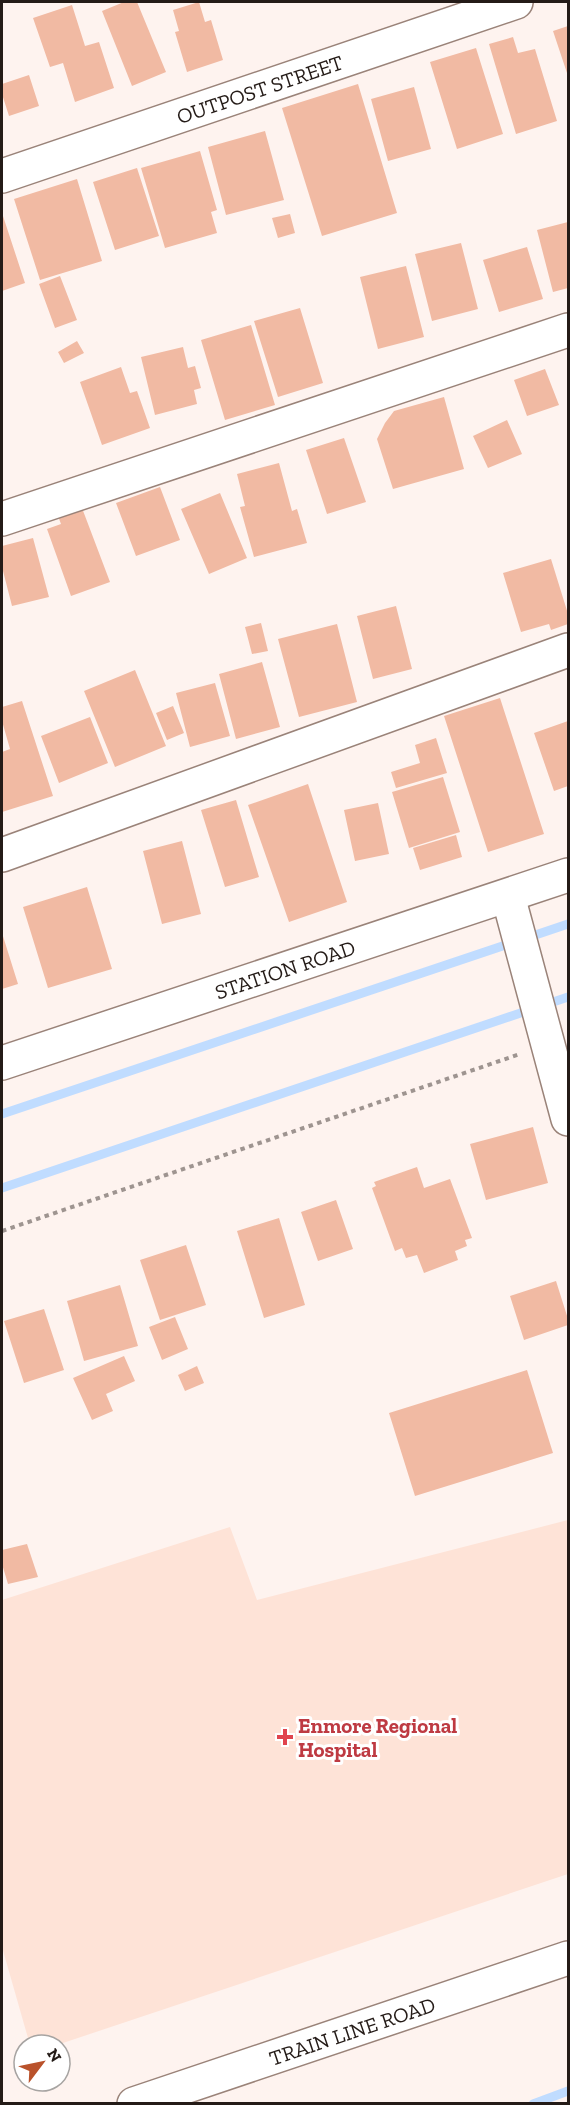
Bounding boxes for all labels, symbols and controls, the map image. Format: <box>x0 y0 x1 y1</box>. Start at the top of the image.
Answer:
street label: OUTPOST STREET <box>173 49 346 129</box>
street label: STATION ROAD <box>211 934 358 1004</box>
place label: Enmore Regional Hospital <box>298 1713 457 1762</box>
marker: Enmore Regional Hospital <box>276 1728 294 1746</box>
street label: TRAIN LINE ROAD <box>266 1991 438 2070</box>
north arrow <box>12 2033 72 2093</box>
text: N <box>43 2045 66 2066</box>

